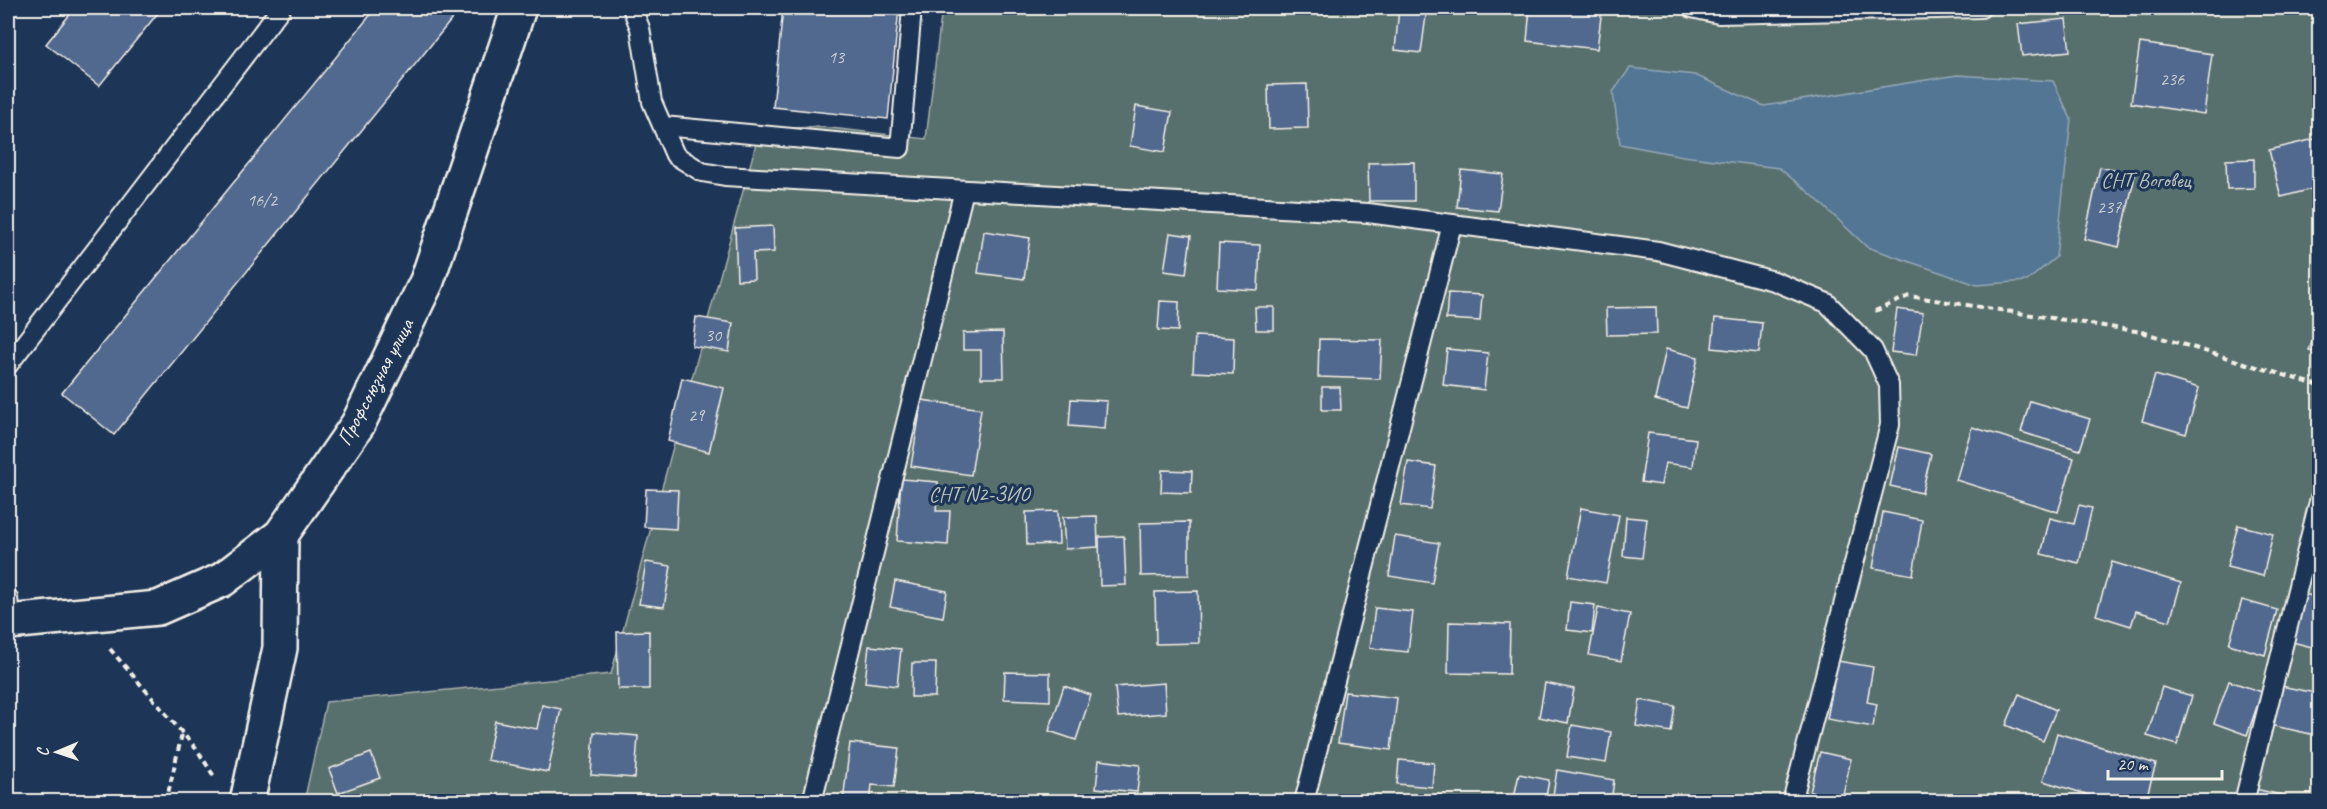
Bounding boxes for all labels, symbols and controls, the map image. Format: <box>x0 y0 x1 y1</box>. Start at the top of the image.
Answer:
house number: 13 <box>828 46 846 68</box>
house number: 236 <box>2160 68 2185 90</box>
park label: СНТ Воговец <box>2101 167 2192 193</box>
house number: 16/2 <box>247 189 279 211</box>
house number: 237 <box>2097 196 2122 218</box>
street label: Профсоюзная улица <box>331 313 421 450</box>
house number: 30 <box>705 324 723 346</box>
house number: 29 <box>688 404 706 426</box>
park label: СНТ N2-ЗИО <box>929 481 1032 507</box>
north arrow <box>27 722 87 782</box>
scale bar <box>2108 743 2222 781</box>
text: С <box>33 746 53 757</box>
text: 20 m <box>2117 753 2150 775</box>

